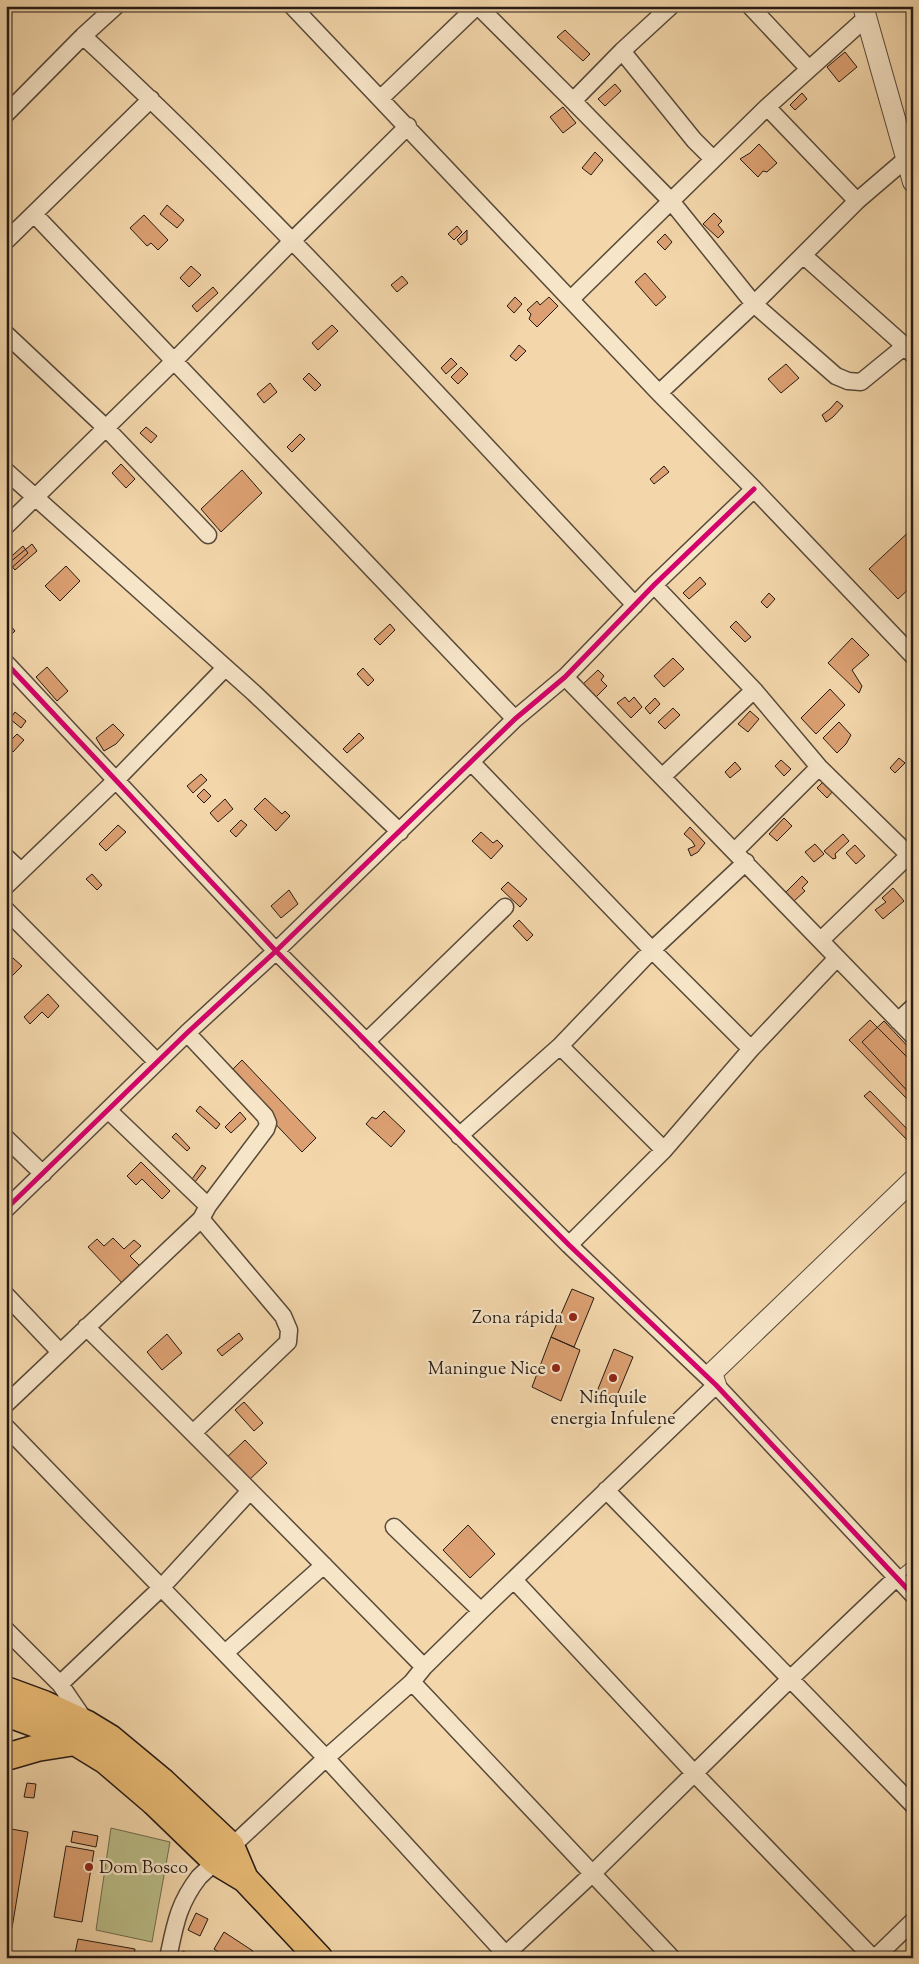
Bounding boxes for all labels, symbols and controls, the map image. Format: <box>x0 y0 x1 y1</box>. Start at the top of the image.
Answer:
place label: Zona rápida <box>472 1306 563 1332</box>
marker: Zona rápida <box>567 1311 579 1323</box>
place label: Maningue Nice <box>428 1357 546 1383</box>
marker: Maningue Nice <box>550 1362 562 1374</box>
marker: Nifiquile energia Infulene <box>607 1372 619 1384</box>
place label: Nifiquile energia Infulene <box>550 1386 676 1433</box>
place label: Dom Bosco <box>99 1856 188 1882</box>
marker: Dom Bosco <box>83 1861 95 1873</box>

